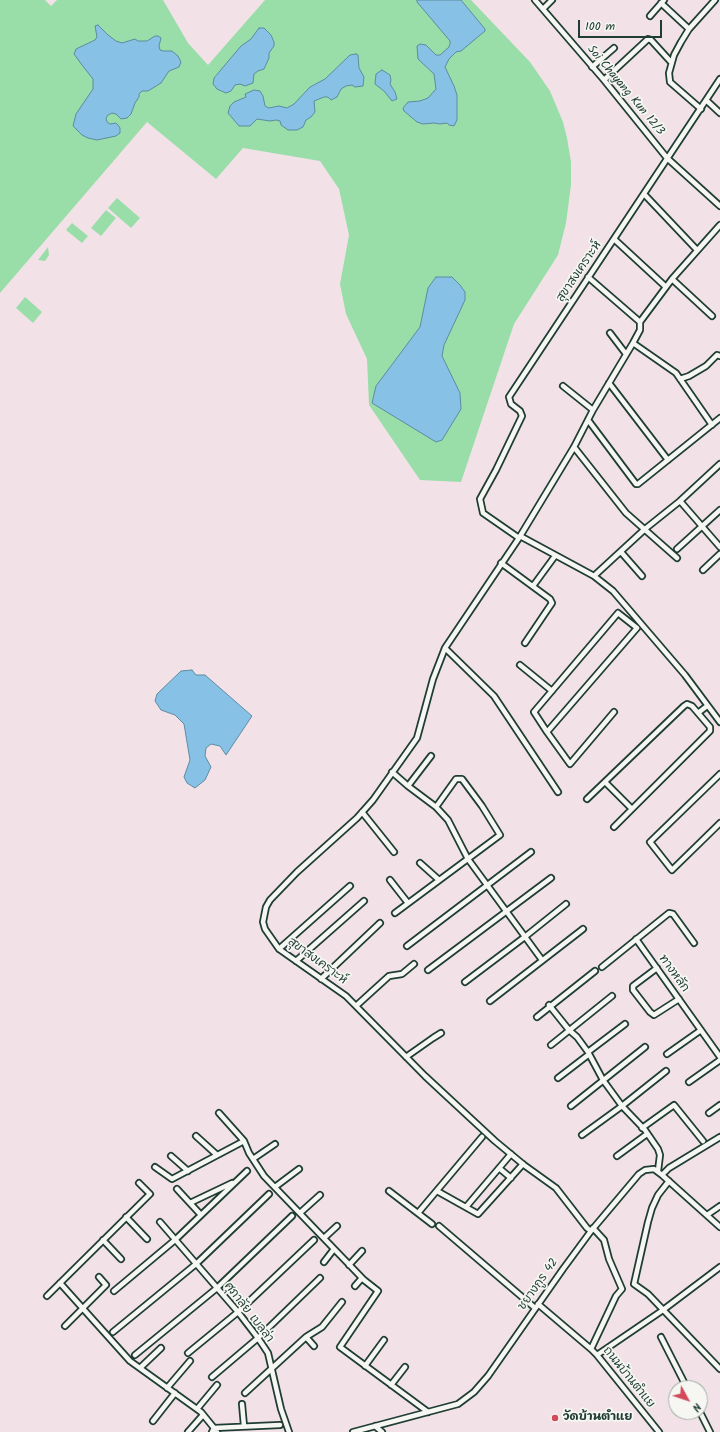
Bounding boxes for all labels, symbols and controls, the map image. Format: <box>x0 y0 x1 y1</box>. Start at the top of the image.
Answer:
scale bar <box>580 12 664 38</box>
text: 100 m <box>585 17 615 36</box>
street label: Soi Chayang Kun 12/3 <box>583 43 667 139</box>
street label: สุขาสงเคราะห์ <box>554 239 606 305</box>
street label: สุขาสงเคราะห์ <box>284 936 350 988</box>
street label: ทางหลัก <box>655 952 691 996</box>
street label: ชยางกูร 42 <box>516 1256 562 1314</box>
street label: ศุภาลัย เบลล่า <box>220 1280 276 1346</box>
street label: ถนนบ้านตำแย <box>599 1344 657 1412</box>
north arrow <box>668 1380 708 1420</box>
text: N <box>687 1399 706 1416</box>
place label: วัดบ้านตำแย <box>563 1411 632 1425</box>
marker: วัดบ้านตำแย <box>550 1413 560 1423</box>

